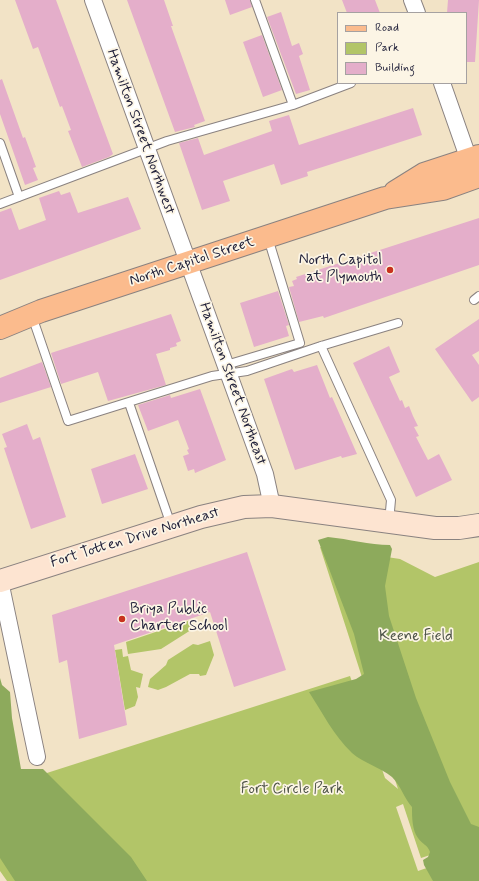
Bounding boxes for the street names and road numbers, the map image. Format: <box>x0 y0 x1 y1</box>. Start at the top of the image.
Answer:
street label: Hamilton Street Northwest <box>102 47 178 217</box>
street label: North Capitol Street <box>127 233 257 291</box>
street label: Hamilton Street Northeast <box>194 300 270 468</box>
street label: Fort Totten Drive Northeast <box>48 504 222 572</box>

